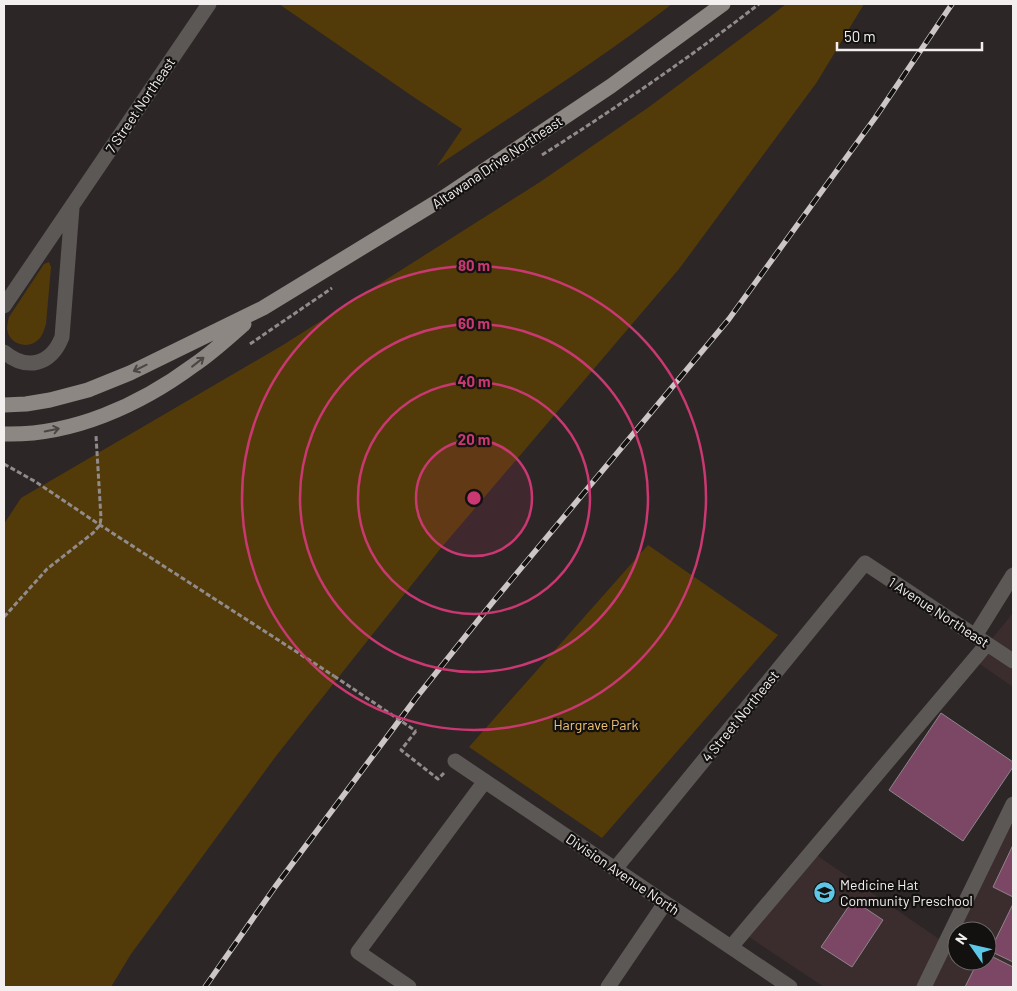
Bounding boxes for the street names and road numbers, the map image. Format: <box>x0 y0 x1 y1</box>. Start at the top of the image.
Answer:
street label: 7 Street Northeast <box>102 54 178 156</box>
street label: Altawana Drive Northeast <box>429 112 565 212</box>
street label: 1 Avenue Northeast <box>886 573 992 651</box>
street label: 4 Street Northeast <box>698 667 782 765</box>
street label: Division Avenue North <box>563 830 683 918</box>

